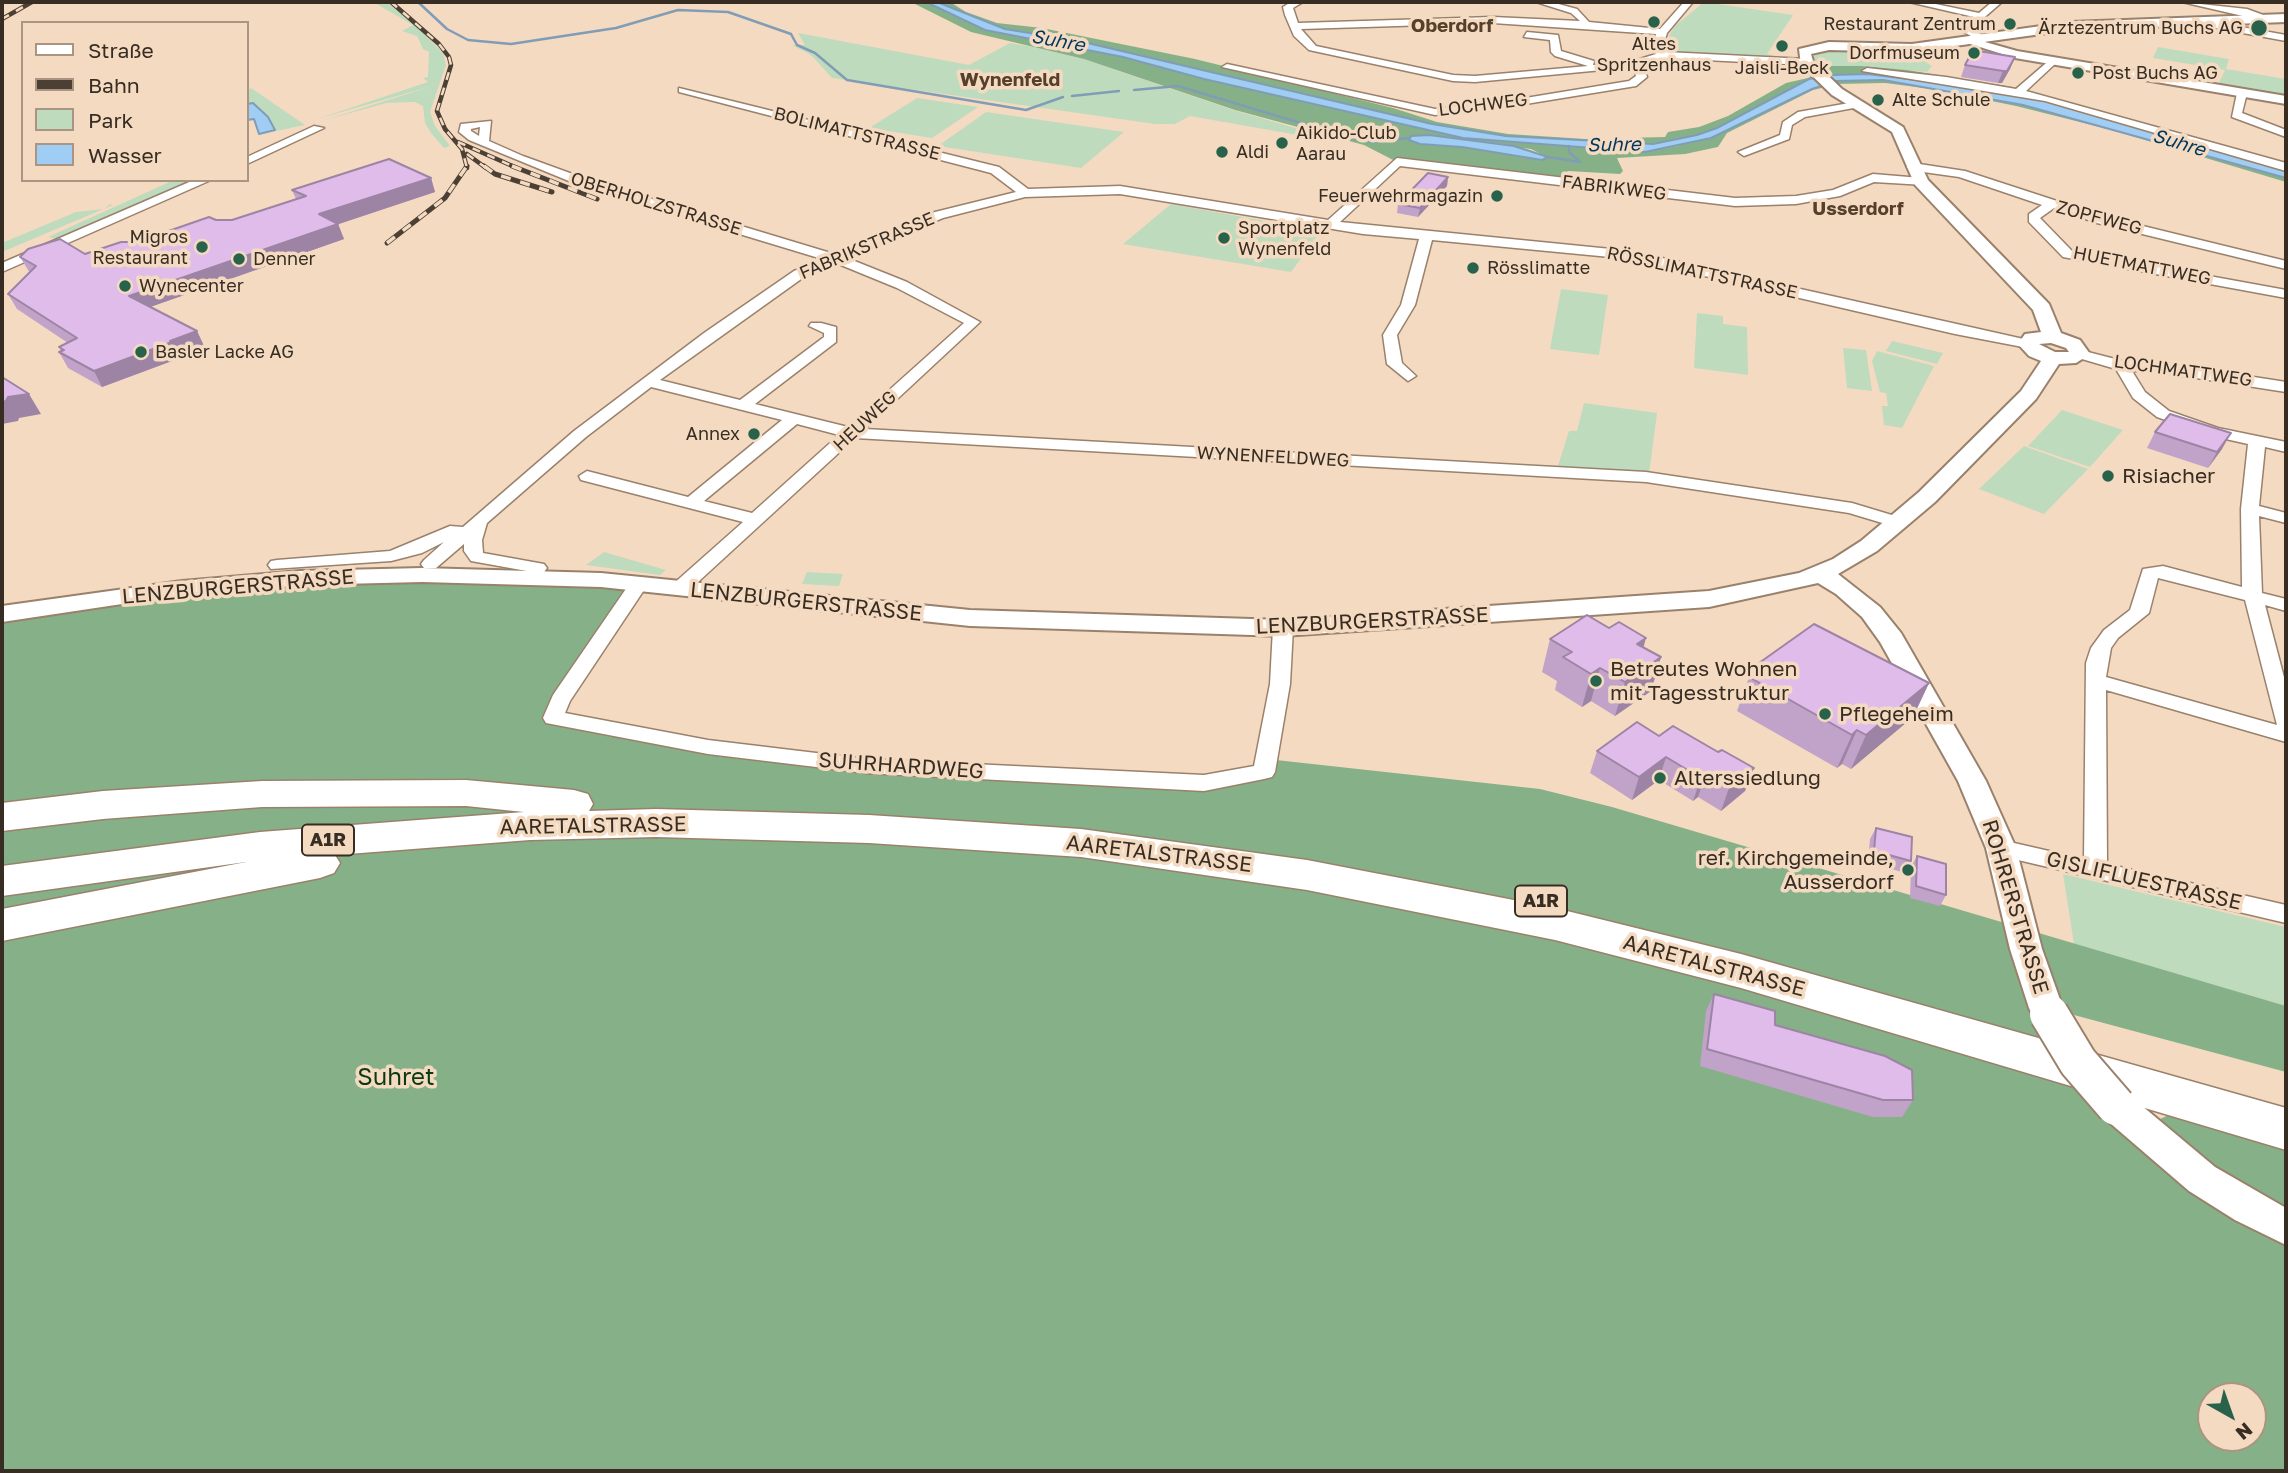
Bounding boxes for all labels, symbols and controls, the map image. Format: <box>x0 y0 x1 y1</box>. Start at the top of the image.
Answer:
place label: Restaurant Zentrum <box>1823 13 1996 35</box>
marker: Altes Spritzenhaus <box>1646 14 1662 30</box>
district label: Oberdorf <box>1411 15 1493 37</box>
marker: Restaurant Zentrum <box>2002 16 2018 32</box>
place label: Ärztezentrum Buchs AG <box>2038 17 2243 39</box>
marker: Ärztezentrum Buchs AG <box>2249 18 2269 38</box>
legend <box>21 21 248 182</box>
water label: Suhre <box>1030 25 1086 57</box>
place label: Altes Spritzenhaus <box>1597 33 1711 76</box>
text: Straße <box>88 37 154 63</box>
marker: Jaisli-Beck <box>1774 38 1790 54</box>
place label: Dorfmuseum <box>1849 42 1960 64</box>
marker: Dorfmuseum <box>1966 45 1982 61</box>
place label: Jaisli-Beck <box>1735 57 1829 79</box>
place label: Post Buchs AG <box>2092 62 2218 84</box>
marker: Post Buchs AG <box>2070 65 2086 81</box>
district label: Wynenfeld <box>960 69 1060 91</box>
text: Bahn <box>88 72 140 98</box>
street label: LOCHWEG <box>1437 89 1529 121</box>
place label: Alte Schule <box>1892 89 1991 111</box>
marker: Alte Schule <box>1870 92 1886 108</box>
street label: BOLIMATTSTRASSE <box>772 103 942 165</box>
text: Park <box>88 107 133 133</box>
place label: Aikido-Club Aarau <box>1296 122 1397 164</box>
water label: Suhre <box>2150 124 2208 162</box>
water label: Suhre <box>1587 133 1641 157</box>
marker: Aikido-Club Aarau <box>1274 135 1290 151</box>
place label: Aldi <box>1236 141 1269 163</box>
text: Wasser <box>88 142 162 168</box>
marker: Aldi <box>1214 144 1230 160</box>
street label: OBERHOLZSTRASSE <box>568 168 744 240</box>
street label: FABRIKWEG <box>1561 171 1667 205</box>
place label: Feuerwehrmagazin <box>1318 185 1483 207</box>
marker: Feuerwehrmagazin <box>1489 188 1505 204</box>
street label: ZOPFWEG <box>2054 196 2144 240</box>
district label: Usserdorf <box>1812 198 1904 220</box>
street label: FABRIKSTRASSE <box>796 208 938 284</box>
place label: Sportplatz Wynenfeld <box>1238 217 1331 260</box>
place label: Migros Restaurant <box>93 226 188 268</box>
marker: Sportplatz Wynenfeld <box>1216 230 1232 246</box>
marker: Migros Restaurant <box>194 239 210 255</box>
street label: RÖSSLIMATTSTRASSE <box>1605 242 1799 304</box>
street label: HUETMATTWEG <box>2071 242 2213 290</box>
place label: Denner <box>253 248 316 270</box>
marker: Denner <box>231 251 247 267</box>
place label: Rösslimatte <box>1487 257 1590 279</box>
marker: Rösslimatte <box>1465 260 1481 276</box>
place label: Wynecenter <box>139 275 244 297</box>
marker: Wynecenter <box>117 278 133 294</box>
place label: Basler Lacke AG <box>155 341 294 363</box>
marker: Basler Lacke AG <box>133 344 149 360</box>
street label: LOCHMATTWEG <box>2113 351 2253 391</box>
street label: HEUWEG <box>829 386 901 456</box>
place label: Annex <box>686 423 740 445</box>
marker: Annex <box>746 426 762 442</box>
street label: WYNENFELDWEG <box>1196 442 1350 472</box>
place label: Risiacher <box>2122 463 2215 489</box>
marker: Risiacher <box>2100 468 2116 484</box>
street label: LENZBURGERSTRASSE <box>121 564 355 610</box>
street label: LENZBURGERSTRASSE <box>689 577 923 627</box>
street label: LENZBURGERSTRASSE <box>1255 602 1489 640</box>
place label: Betreutes Wohnen mit Tagesstruktur <box>1610 656 1797 706</box>
marker: Betreutes Wohnen mit Tagesstruktur <box>1588 673 1604 689</box>
place label: Pflegeheim <box>1839 701 1954 727</box>
marker: Pflegeheim <box>1817 706 1833 722</box>
street label: SUHRHARDWEG <box>818 748 984 784</box>
place label: Alterssiedlung <box>1674 765 1821 791</box>
marker: Alterssiedlung <box>1652 770 1668 786</box>
street label: AARETALSTRASSE <box>499 812 687 840</box>
street label: ROHRERSTRASSE <box>1976 817 2054 997</box>
road number: A1R <box>302 824 354 856</box>
street label: AARETALSTRASSE <box>1065 830 1253 878</box>
place label: ref. Kirchgemeinde, Ausserdorf <box>1698 845 1894 895</box>
street label: GISLIFLUESTRASSE <box>2044 846 2244 916</box>
marker: ref. Kirchgemeinde, Ausserdorf <box>1900 862 1916 878</box>
road number: A1R <box>1515 886 1567 917</box>
street label: AARETALSTRASSE <box>1620 930 1808 1002</box>
park label: Suhret <box>357 1063 435 1091</box>
north arrow <box>2197 1382 2267 1452</box>
text: N <box>2232 1418 2257 1445</box>

